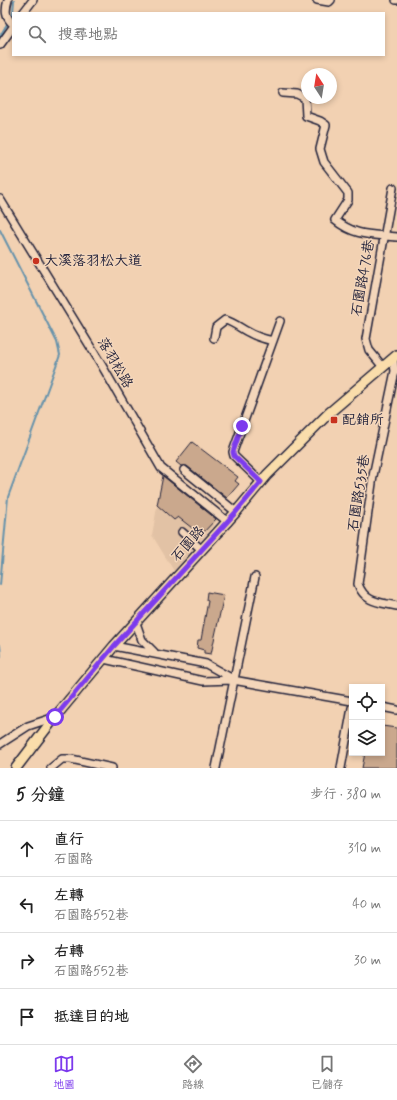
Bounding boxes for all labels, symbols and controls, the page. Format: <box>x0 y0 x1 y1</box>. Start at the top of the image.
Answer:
search box <box>12 12 385 56</box>
icon: search <box>26 23 48 45</box>
text: 搜尋地點 <box>58 25 118 45</box>
north arrow <box>301 68 337 104</box>
street label: 石園路476巷 <box>347 237 379 318</box>
place label: 大溪落羽松大道 <box>44 252 142 270</box>
marker: 大溪落羽松大道 <box>31 256 41 266</box>
street label: 落羽松路 <box>93 334 137 392</box>
place label: 配銷所 <box>342 411 384 429</box>
marker: 配銷所 <box>329 415 339 425</box>
route end <box>233 417 251 435</box>
street label: 石園路535巷 <box>344 452 374 533</box>
street label: 石園路 <box>167 522 209 566</box>
map controls <box>349 684 385 756</box>
button: locate <box>349 684 385 720</box>
route start <box>46 708 64 726</box>
button: layers <box>349 720 385 756</box>
text: 5 分鐘 <box>16 784 65 806</box>
text: 步行 · 380 m <box>310 786 381 803</box>
text: 直行 <box>54 830 84 850</box>
icon: ahead <box>16 838 38 860</box>
text: 310 m <box>348 840 381 857</box>
text: 石園路 <box>54 851 93 868</box>
text: 左轉 <box>54 886 84 906</box>
icon: left <box>16 894 38 916</box>
text: 40 m <box>352 896 381 913</box>
text: 石園路552巷 <box>54 907 128 924</box>
text: 右轉 <box>54 942 84 962</box>
icon: right <box>16 950 38 972</box>
text: 30 m <box>354 952 381 969</box>
text: 石園路552巷 <box>54 963 128 980</box>
icon: arrive <box>16 1006 38 1028</box>
text: 抵達目的地 <box>54 1007 129 1027</box>
tab: 地圖 <box>53 1053 75 1092</box>
tab: 路線 <box>182 1053 204 1092</box>
tab: 已儲存 <box>311 1053 344 1092</box>

